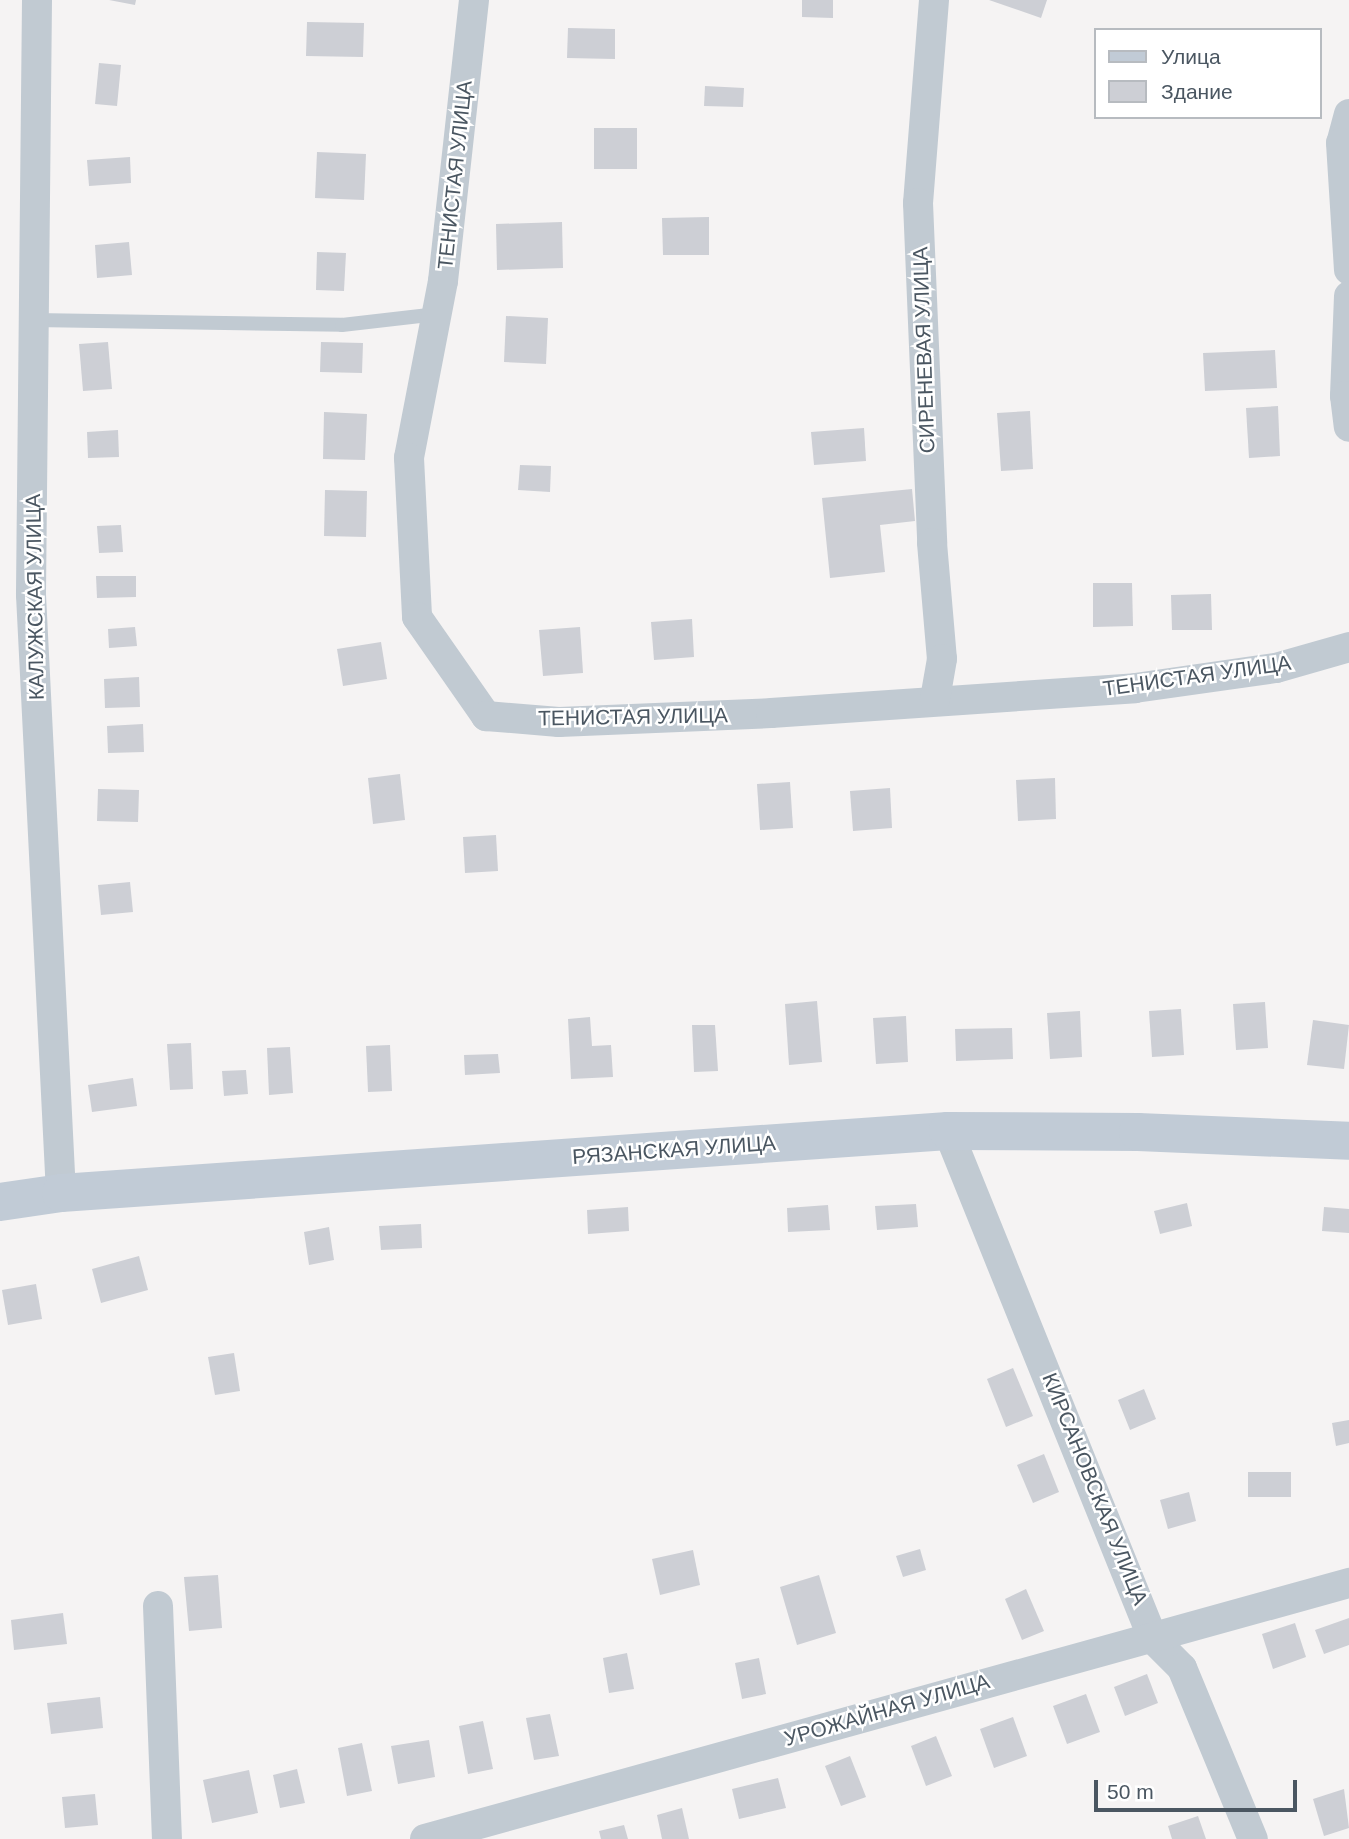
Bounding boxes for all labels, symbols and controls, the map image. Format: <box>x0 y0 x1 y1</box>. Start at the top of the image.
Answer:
legend <box>1094 28 1321 119</box>
text: Улица <box>1161 45 1221 68</box>
street label: ТЕНИСТАЯ УЛИЦА <box>433 79 477 271</box>
text: Здание <box>1161 80 1233 103</box>
street label: СИРЕНЕВАЯ УЛИЦА <box>908 246 940 454</box>
street label: КАЛУЖСКАЯ УЛИЦА <box>21 494 49 700</box>
street label: ТЕНИСТАЯ УЛИЦА <box>1101 650 1293 702</box>
street label: ТЕНИСТАЯ УЛИЦА <box>538 703 728 731</box>
street label: РЯЗАНСКАЯ УЛИЦА <box>571 1130 777 1170</box>
street label: КИРСАНОВСКАЯ УЛИЦА <box>1037 1369 1153 1609</box>
street label: УРОЖАЙНАЯ УЛИЦА <box>781 1669 993 1751</box>
scale bar <box>1097 1766 1300 1810</box>
text: 50 m <box>1107 1780 1154 1803</box>

